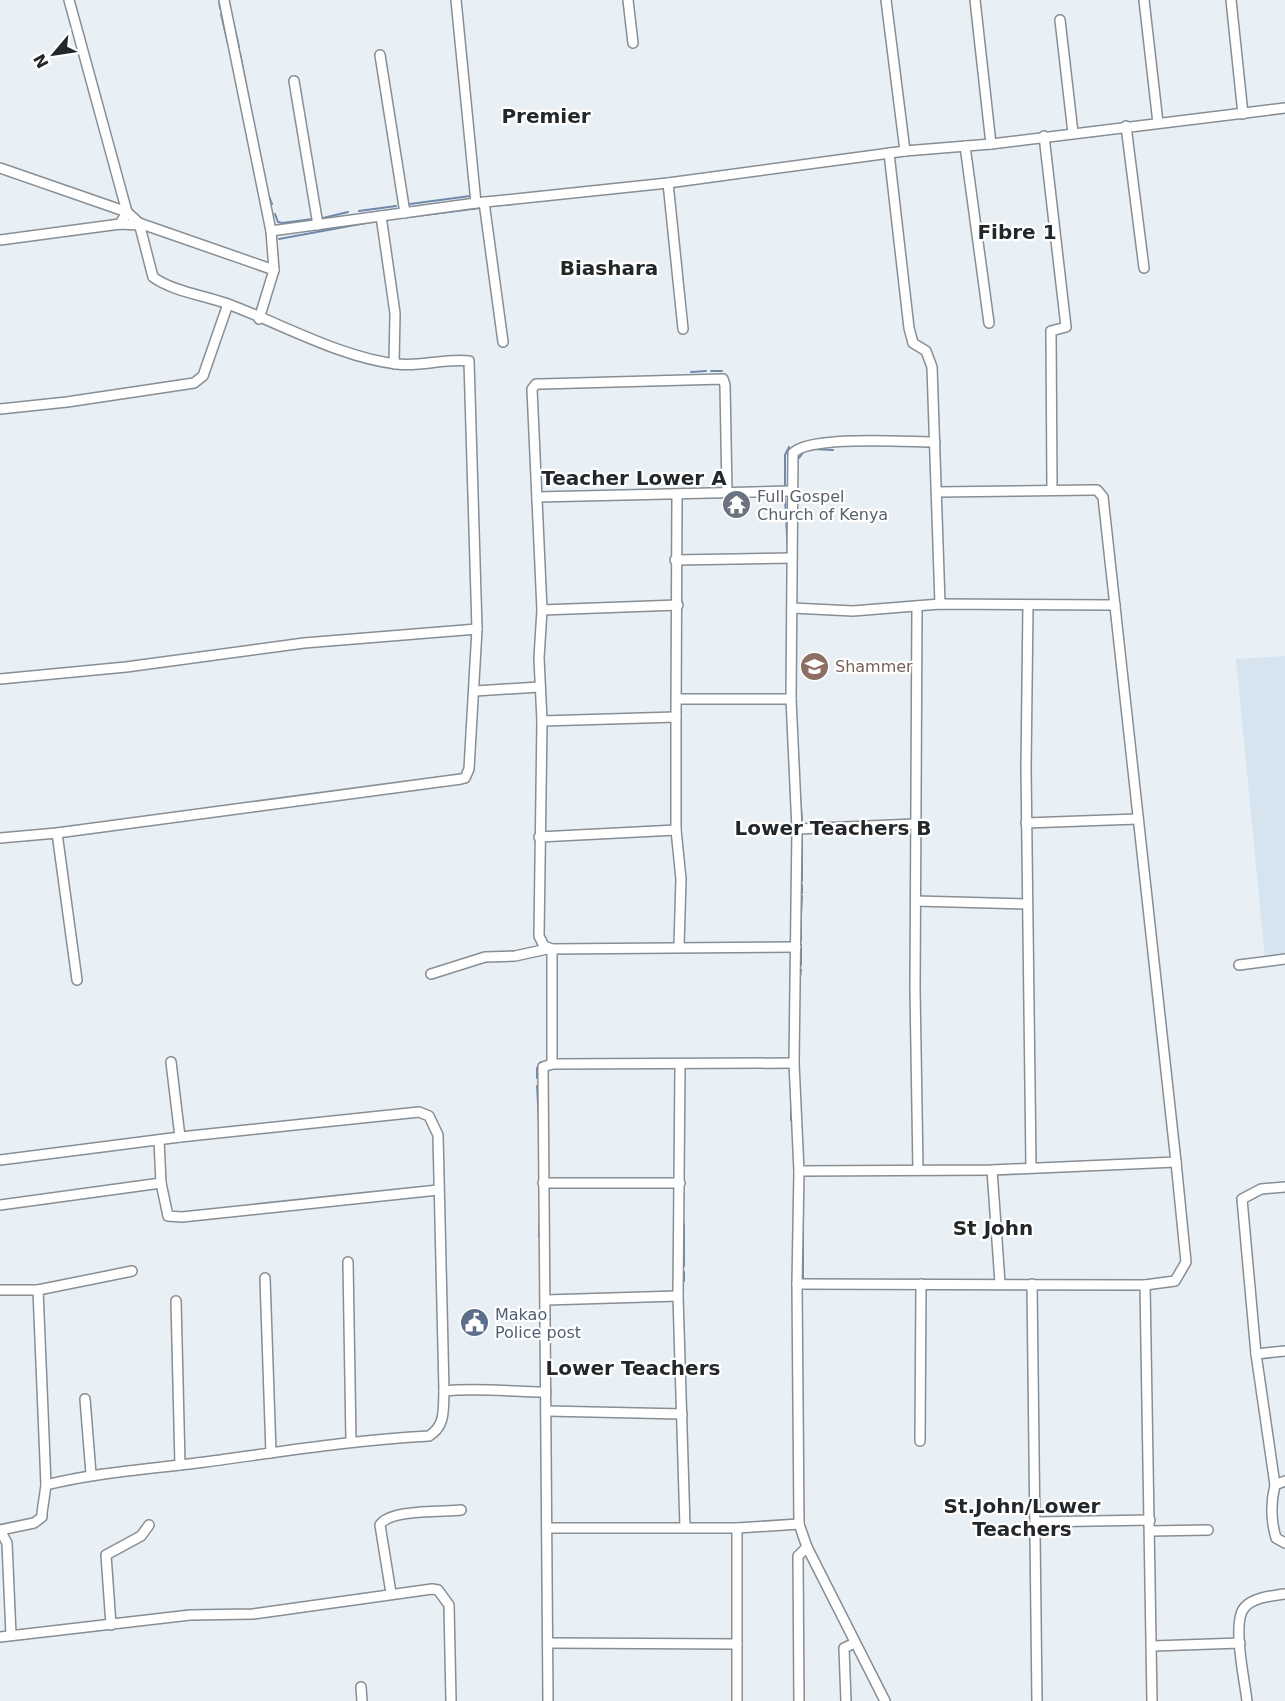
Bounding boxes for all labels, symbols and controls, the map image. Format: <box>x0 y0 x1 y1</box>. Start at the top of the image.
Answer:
north arrow <box>24 24 84 84</box>
text: N <box>30 51 53 71</box>
district label: Premier <box>501 104 591 128</box>
district label: Fibre 1 <box>977 220 1057 244</box>
district label: Biashara <box>560 256 658 280</box>
district label: Teacher Lower A <box>541 466 727 490</box>
place label: Full Gospel Church of Kenya <box>757 487 888 524</box>
temple icon: Full Gospel Church of Kenya <box>720 489 752 521</box>
school or university icon: Shammer <box>798 650 830 682</box>
place label: Shammer <box>835 657 913 676</box>
district label: Lower Teachers B <box>734 816 932 840</box>
district label: St John <box>953 1216 1033 1240</box>
place label: Makao Police post <box>495 1305 581 1342</box>
public building icon: Makao Police post <box>458 1307 490 1339</box>
district label: Lower Teachers <box>546 1356 720 1380</box>
district label: St.John/Lower Teachers <box>944 1494 1101 1541</box>

